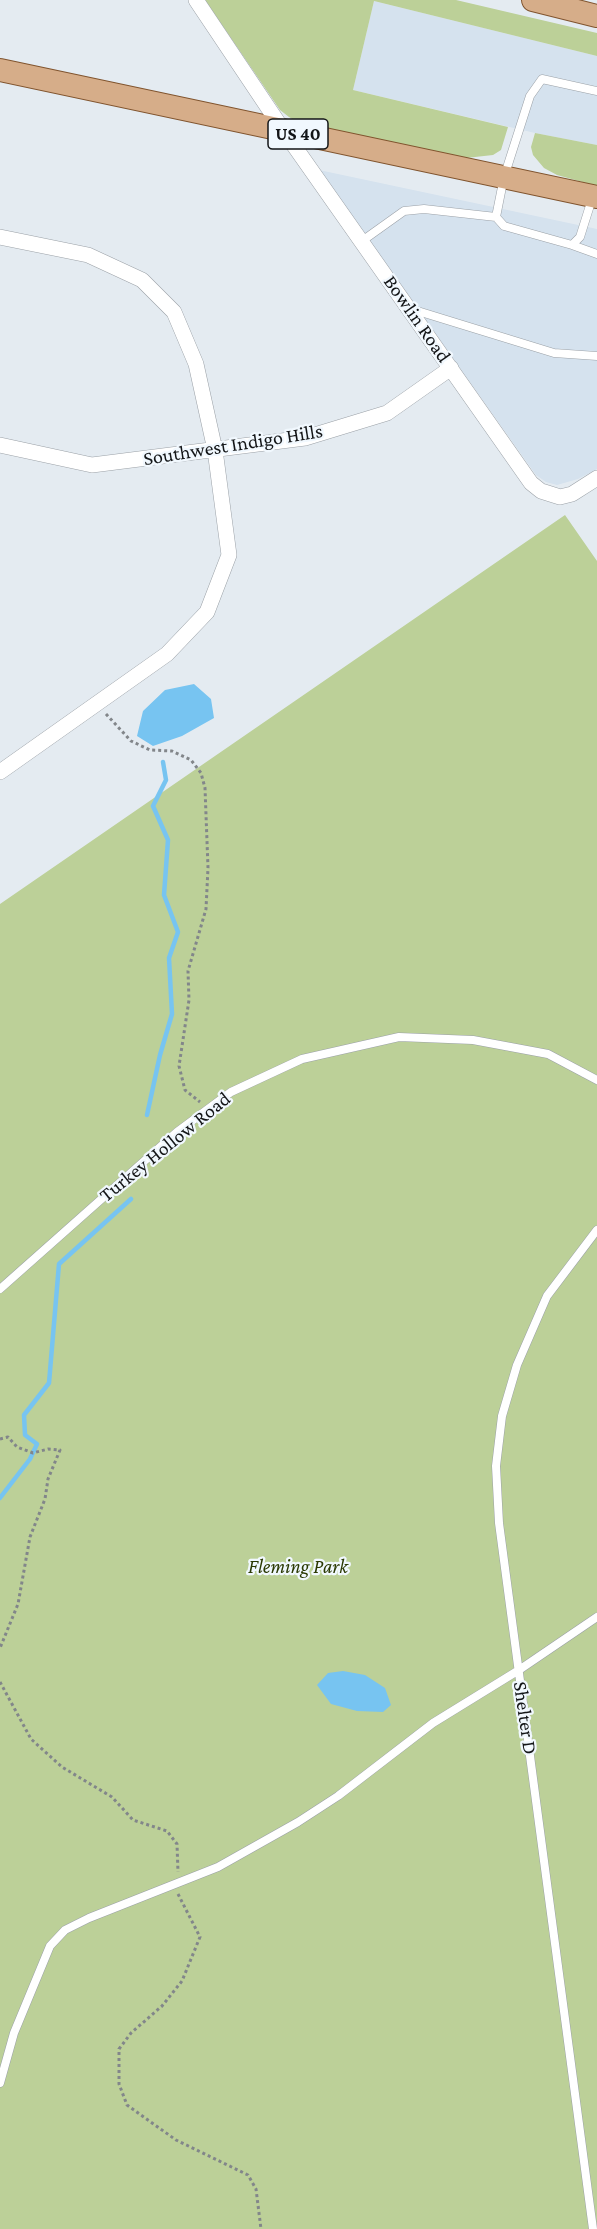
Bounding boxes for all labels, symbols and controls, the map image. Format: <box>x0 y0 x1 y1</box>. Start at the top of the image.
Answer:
road number: US 40 <box>268 119 328 149</box>
street label: Bowlin Road <box>378 271 456 367</box>
street label: Southwest Indigo Hills <box>142 419 324 471</box>
street label: Turkey Hollow Road <box>95 1087 235 1207</box>
park label: Fleming Park <box>248 1555 348 1579</box>
street label: Shelter D <box>508 1680 542 1756</box>

